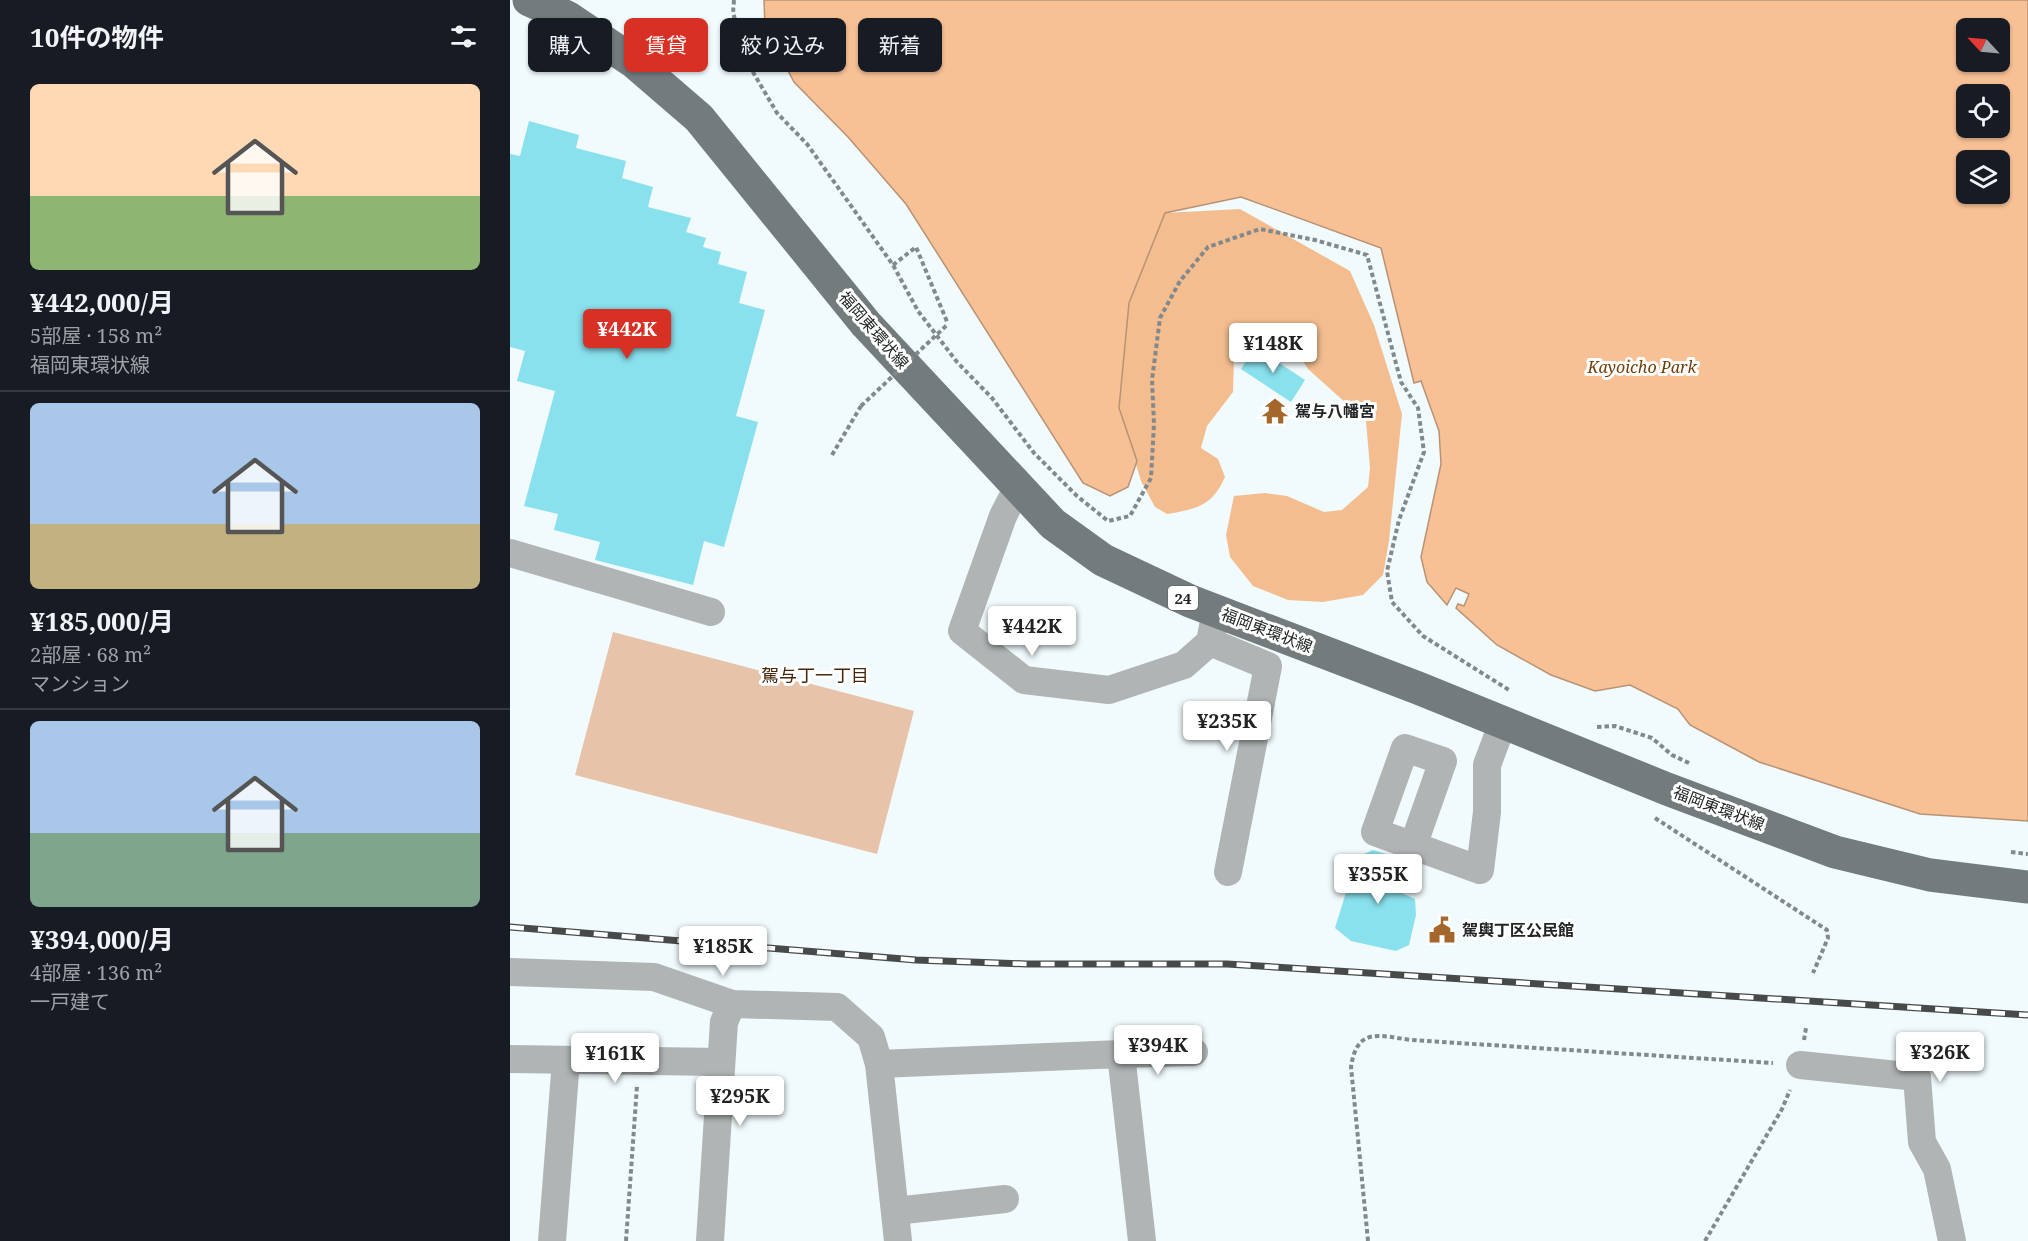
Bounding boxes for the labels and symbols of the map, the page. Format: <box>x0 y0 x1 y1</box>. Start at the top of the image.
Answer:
north arrow <box>1956 18 2010 72</box>
street label: 福岡東環状線 <box>834 287 914 373</box>
pin: ¥442K <box>585 309 669 360</box>
pin: ¥148K <box>1231 323 1315 374</box>
park label: Kayoicho Park <box>1586 356 1697 378</box>
temple icon: 駕与八幡宮 <box>1260 396 1290 426</box>
place label: 駕与八幡宮 <box>1295 400 1375 422</box>
road number: 24 <box>1168 586 1198 610</box>
street label: 福岡東環状線 <box>1218 603 1316 657</box>
pin: ¥442K <box>990 606 1074 657</box>
district label: 駕与丁一丁目 <box>761 663 869 687</box>
pin: ¥235K <box>1185 701 1269 752</box>
street label: 福岡東環状線 <box>1670 781 1768 835</box>
pin: ¥355K <box>1336 854 1420 905</box>
public building icon: 駕輿丁区公民館 <box>1427 915 1457 945</box>
place label: 駕輿丁区公民館 <box>1462 919 1574 941</box>
pin: ¥185K <box>681 926 765 977</box>
pin: ¥394K <box>1116 1025 1200 1076</box>
pin: ¥326K <box>1898 1032 1982 1083</box>
pin: ¥161K <box>573 1033 657 1084</box>
pin: ¥295K <box>698 1076 782 1127</box>

